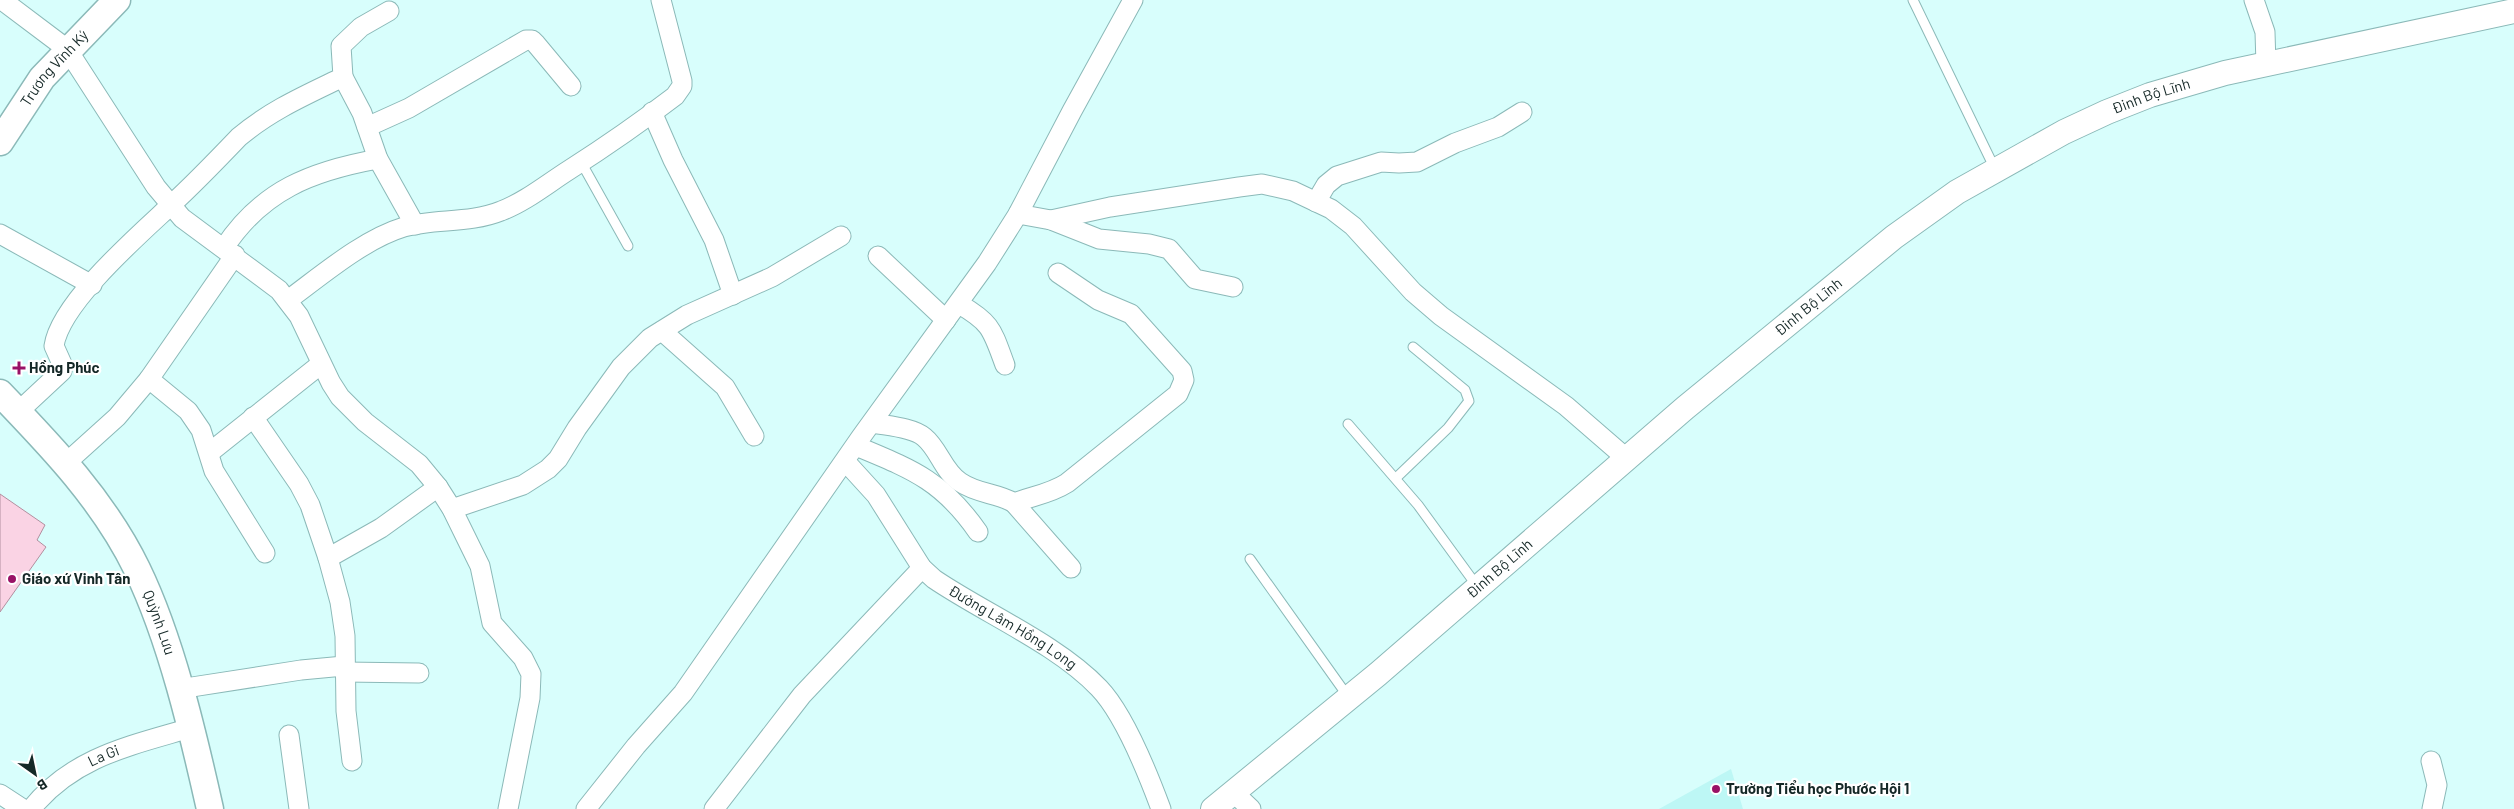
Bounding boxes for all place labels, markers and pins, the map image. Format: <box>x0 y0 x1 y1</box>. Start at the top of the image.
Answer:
place label: Hồng Phúc <box>29 358 100 376</box>
marker: Hồng Phúc <box>13 362 25 374</box>
place label: Giáo xứ Vinh Tân <box>22 569 130 587</box>
marker: Giáo xứ Vinh Tân <box>6 573 18 585</box>
place label: Trường Tiểu học Phước Hội 1 <box>1726 779 1909 797</box>
marker: Trường Tiểu học Phước Hội 1 <box>1710 783 1722 795</box>

